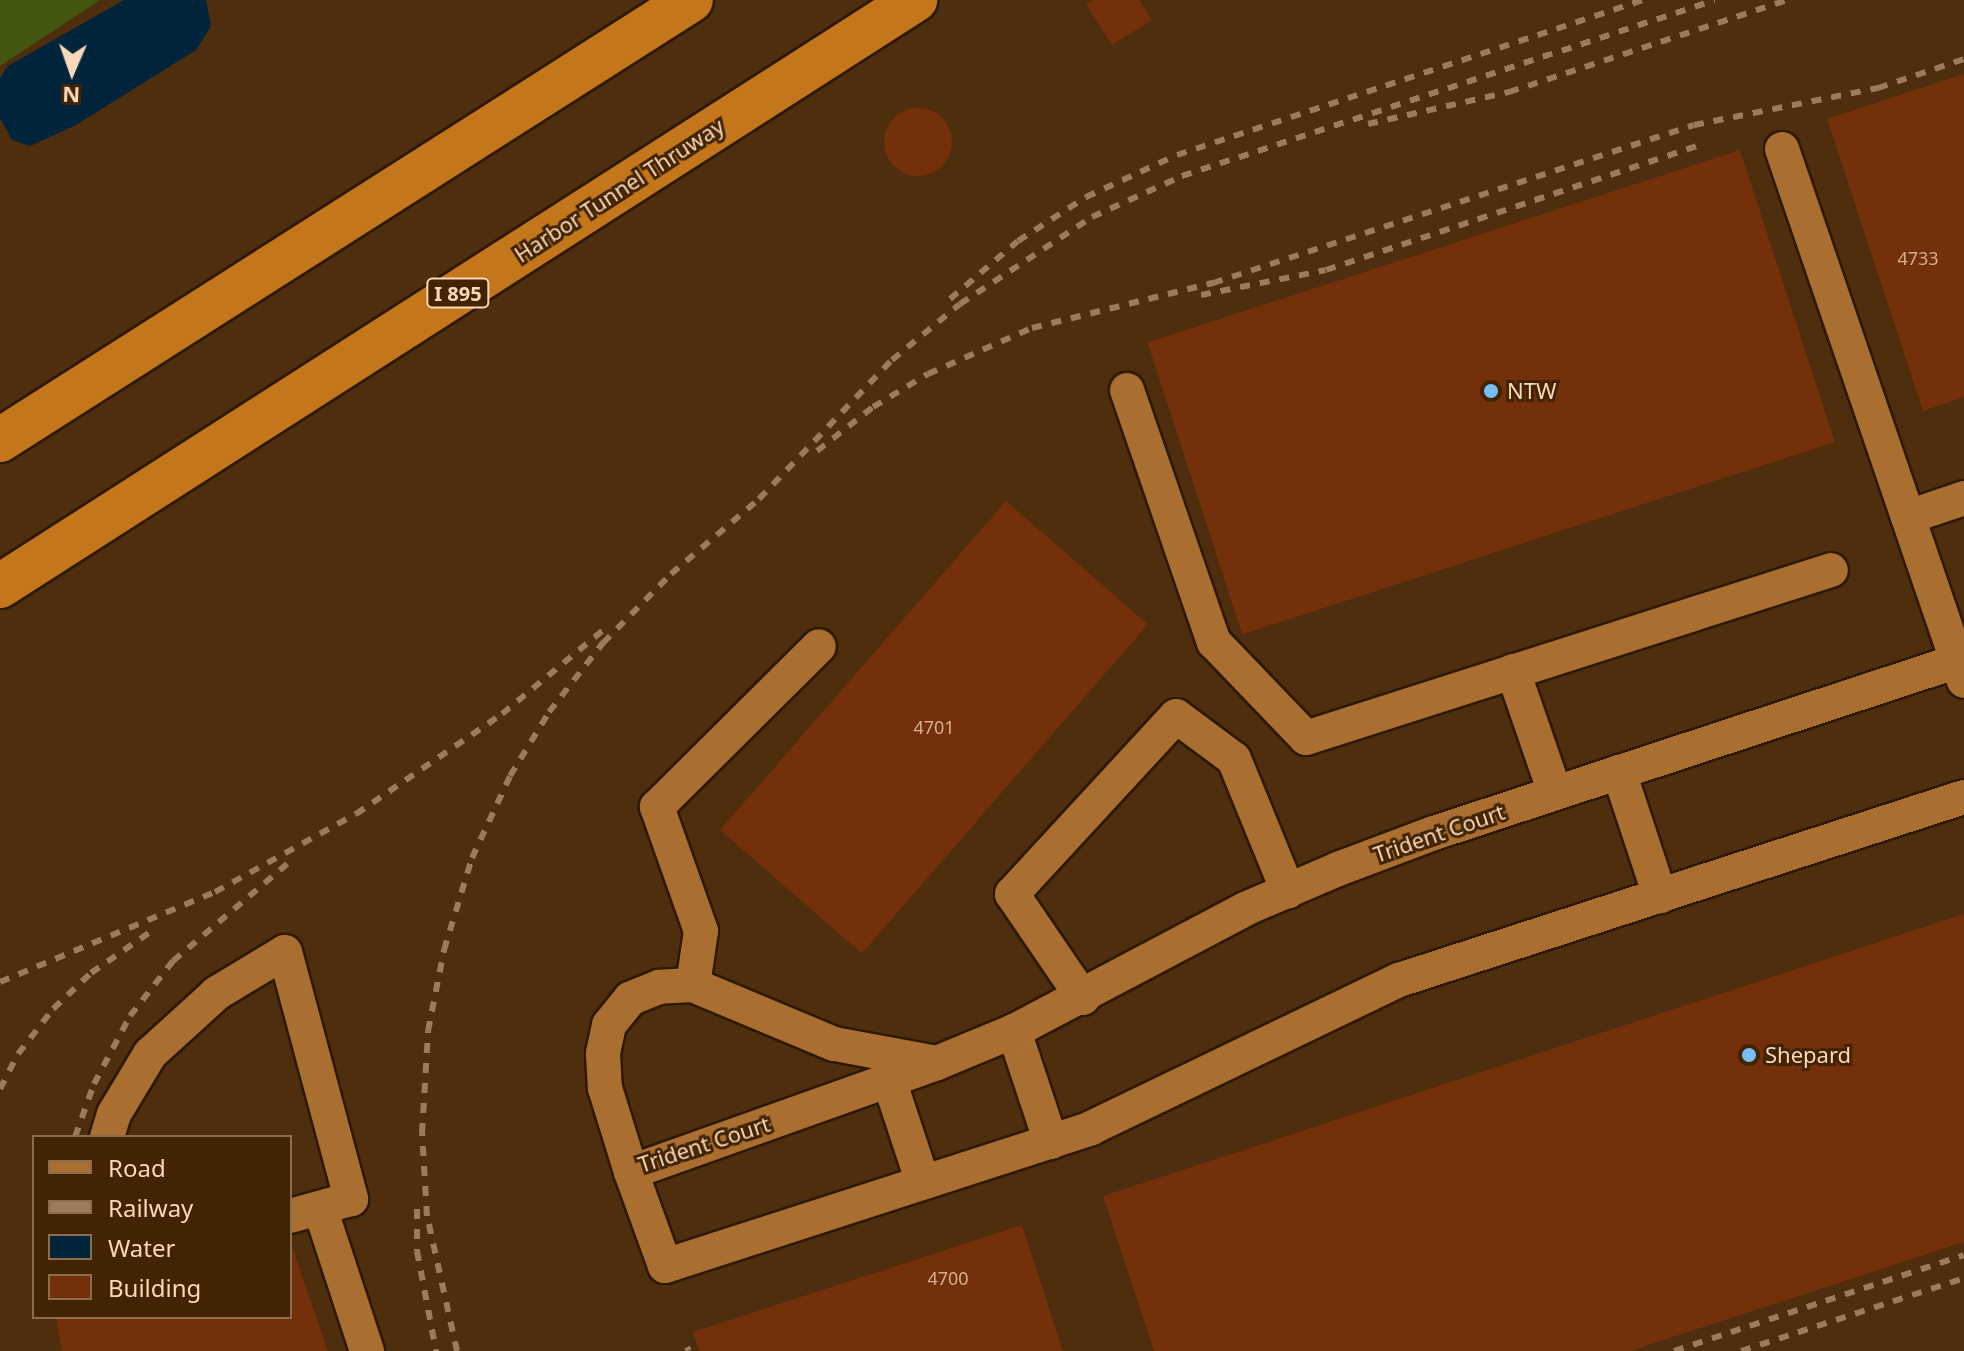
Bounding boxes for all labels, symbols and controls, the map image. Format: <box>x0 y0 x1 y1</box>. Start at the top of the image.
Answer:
north arrow <box>32 32 112 112</box>
text: N <box>62 81 81 111</box>
street label: Harbor Tunnel Thruway <box>509 112 729 268</box>
house number: 4733 <box>1897 247 1939 269</box>
road number: I 895 <box>426 277 490 309</box>
place label: NTW <box>1507 378 1556 404</box>
marker: NTW <box>1482 382 1500 400</box>
house number: 4701 <box>913 716 955 738</box>
street label: Trident Court <box>1370 798 1508 868</box>
place label: Shepard <box>1765 1042 1851 1068</box>
marker: Shepard <box>1740 1046 1758 1064</box>
street label: Trident Court <box>635 1110 773 1178</box>
legend <box>32 1135 292 1319</box>
text: Road <box>108 1151 166 1184</box>
text: Railway <box>108 1191 193 1224</box>
text: Water <box>108 1231 175 1264</box>
house number: 4700 <box>927 1267 969 1289</box>
text: Building <box>108 1271 201 1304</box>

